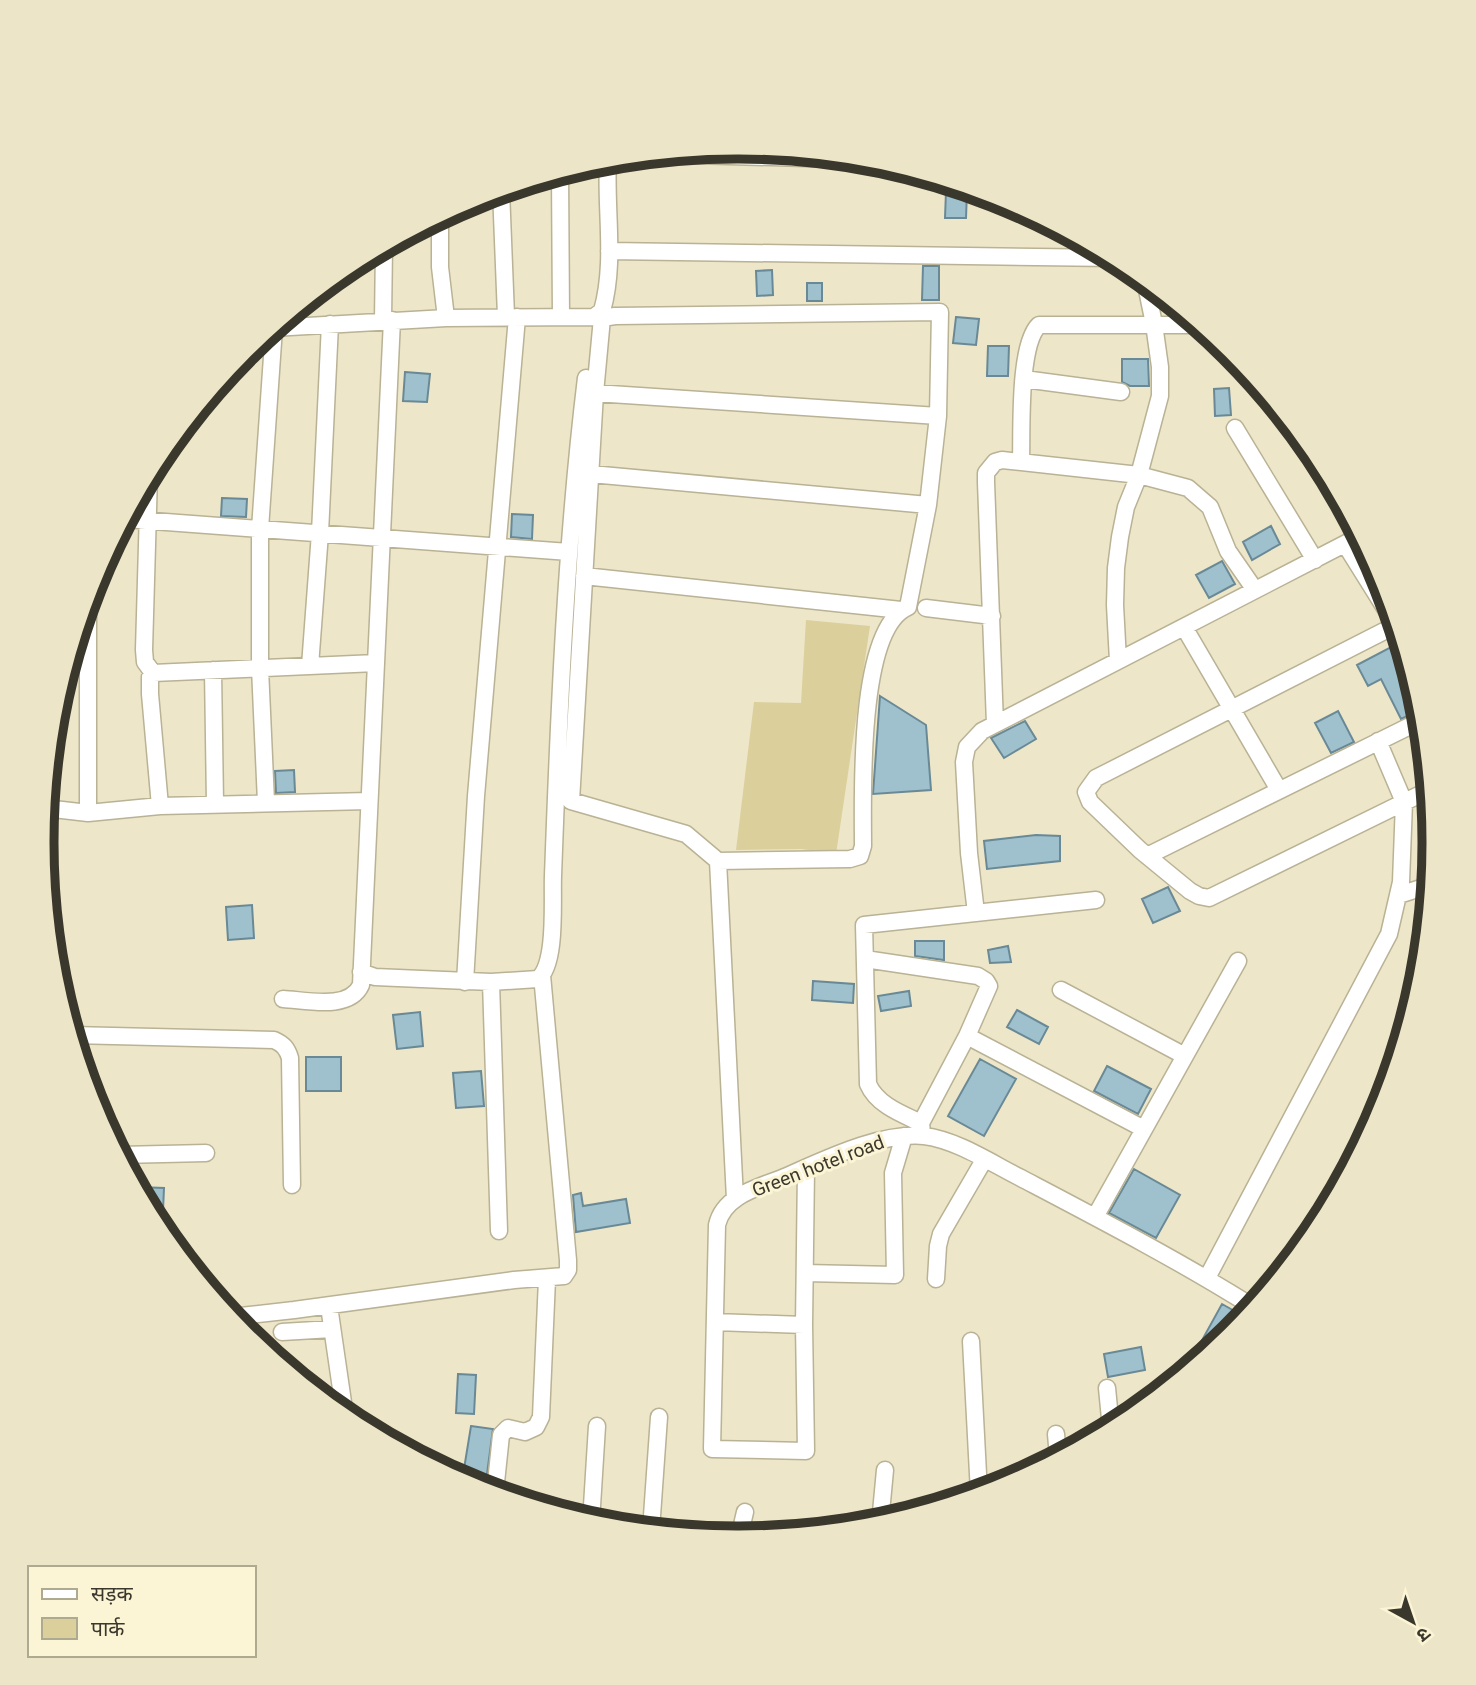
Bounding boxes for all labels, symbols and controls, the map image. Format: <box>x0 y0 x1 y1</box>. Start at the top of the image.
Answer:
street label: Green hotel road <box>749 1130 887 1202</box>
legend <box>28 1566 256 1657</box>
text: सड़क <box>91 1582 133 1606</box>
north arrow <box>1378 1587 1448 1657</box>
text: पार्क <box>91 1617 125 1641</box>
text: उ <box>1411 1622 1435 1648</box>

